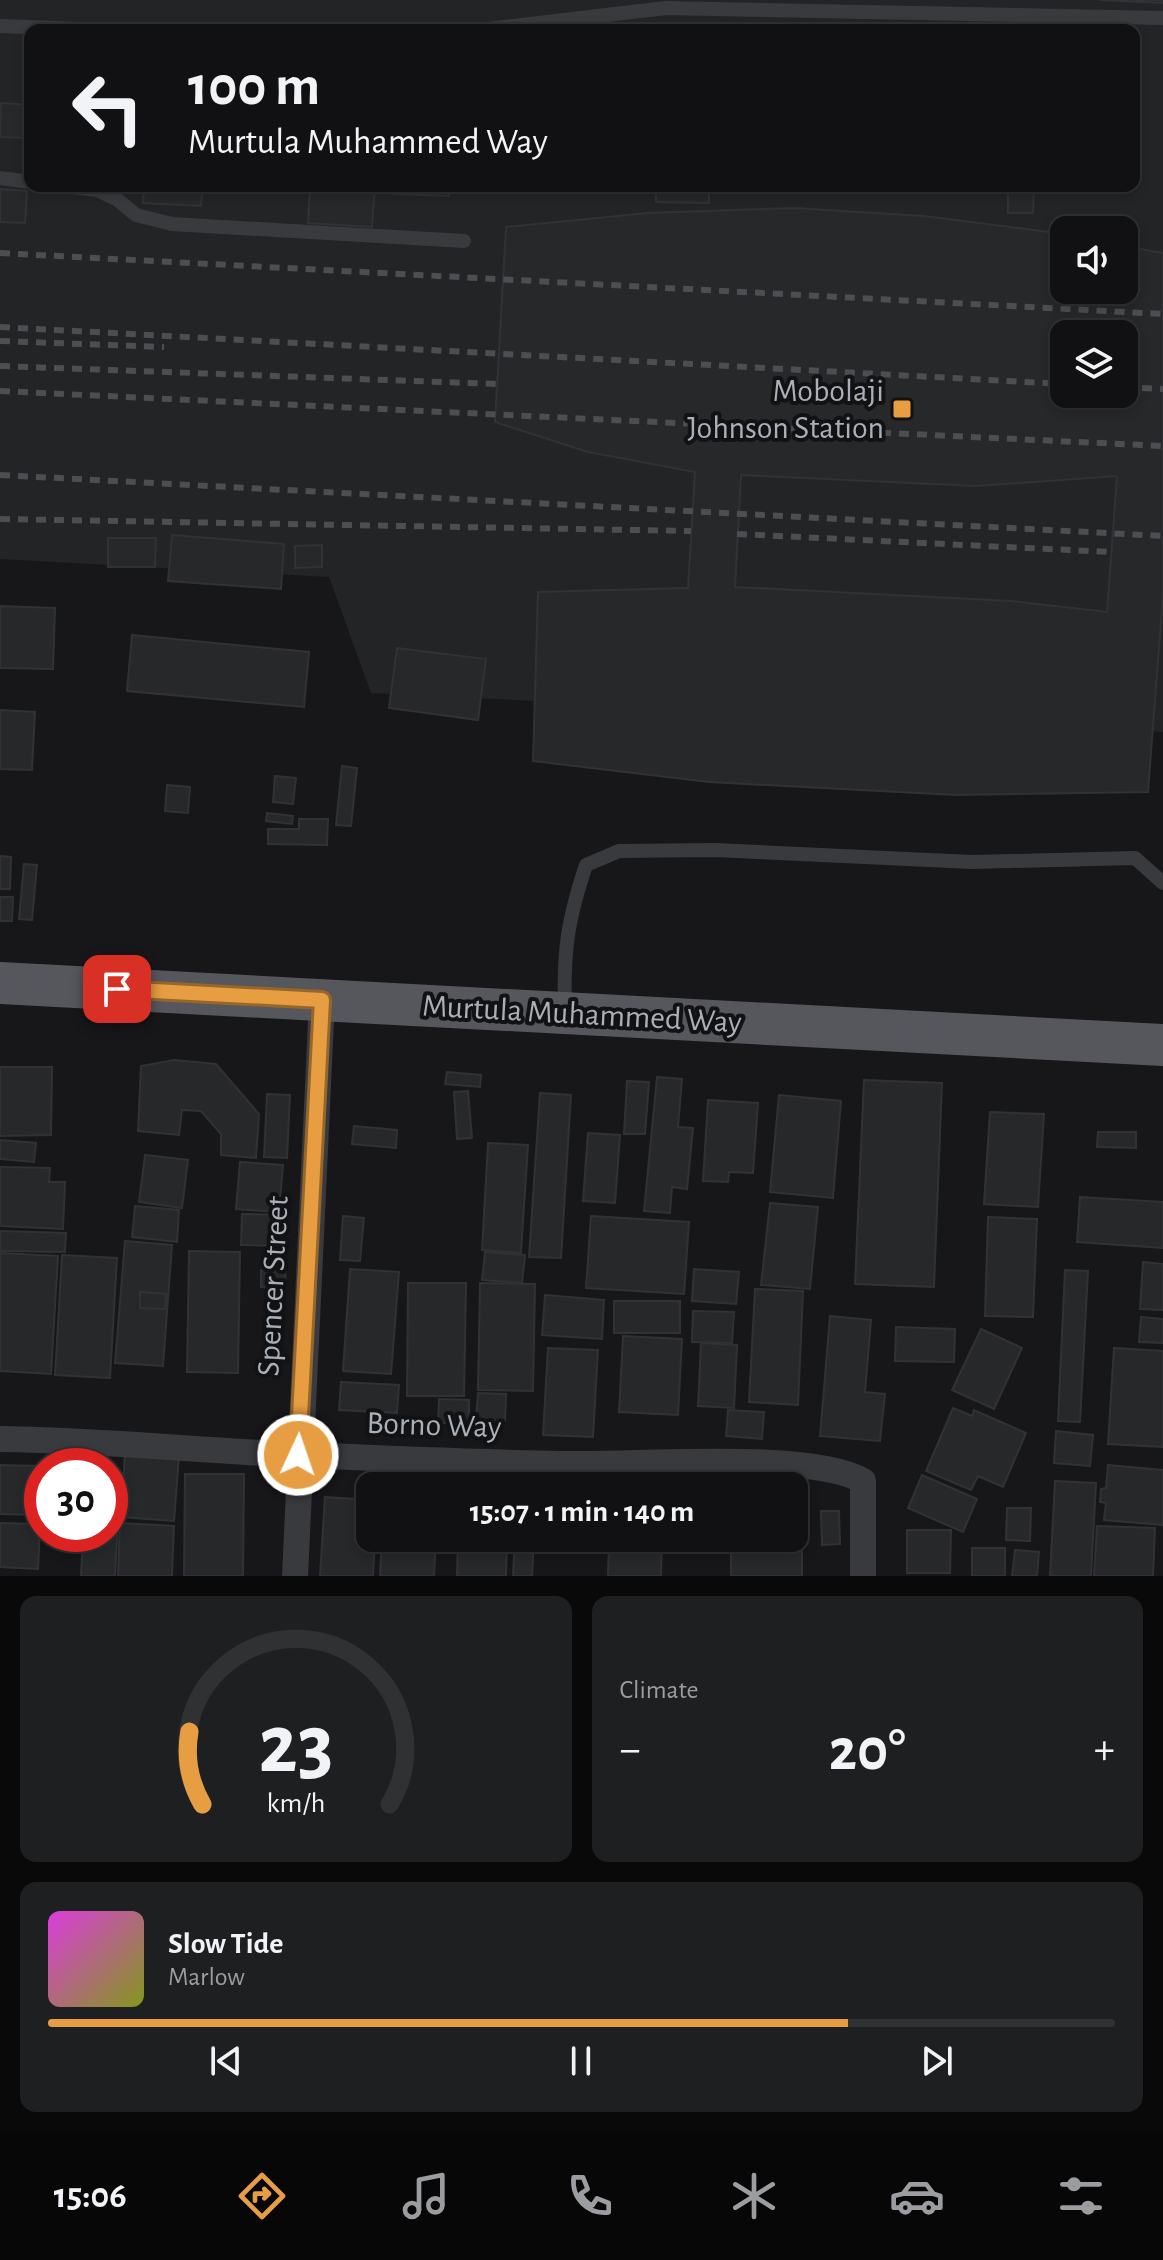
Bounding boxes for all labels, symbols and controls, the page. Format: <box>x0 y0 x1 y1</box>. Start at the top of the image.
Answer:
icon: left <box>56 56 160 160</box>
text: 100 m <box>188 59 320 115</box>
text: Murtula Muhammed Way <box>188 124 548 160</box>
map controls <box>1050 216 1138 408</box>
button: sound <box>1050 216 1138 304</box>
button: layers <box>1050 320 1138 408</box>
place label: Mobolaji Johnson Station <box>687 375 884 444</box>
marker: Mobolaji Johnson Station <box>891 398 913 420</box>
pin <box>83 955 151 1023</box>
icon: arrive <box>95 967 139 1011</box>
street label: Murtula Muhammed Way <box>421 990 743 1038</box>
street label: Spencer Street <box>252 1195 294 1377</box>
street label: Borno Way <box>366 1407 502 1443</box>
position arrow <box>256 1413 340 1497</box>
speed limit sign: 30 <box>24 1448 128 1552</box>
text: 15:07 · 1 min · 140 m <box>470 1497 694 1527</box>
text: Climate <box>620 1677 698 1703</box>
text: 23 <box>258 1704 333 1788</box>
text: 20° <box>829 1721 906 1781</box>
text: − <box>620 1728 641 1772</box>
text: + <box>1094 1728 1115 1772</box>
text: km/h <box>266 1789 325 1818</box>
text: Slow Tide <box>168 1929 283 1959</box>
text: Marlow <box>168 1964 245 1990</box>
icon: previous <box>204 2039 248 2083</box>
icon: pause <box>559 2039 603 2083</box>
icon: next <box>915 2039 959 2083</box>
icon: directions <box>234 2168 290 2224</box>
icon: music <box>398 2168 454 2224</box>
icon: phone <box>562 2168 618 2224</box>
icon: climate <box>726 2168 782 2224</box>
icon: car <box>889 2168 945 2224</box>
icon: filters <box>1053 2168 1109 2224</box>
text: 15:06 <box>54 2178 127 2214</box>

